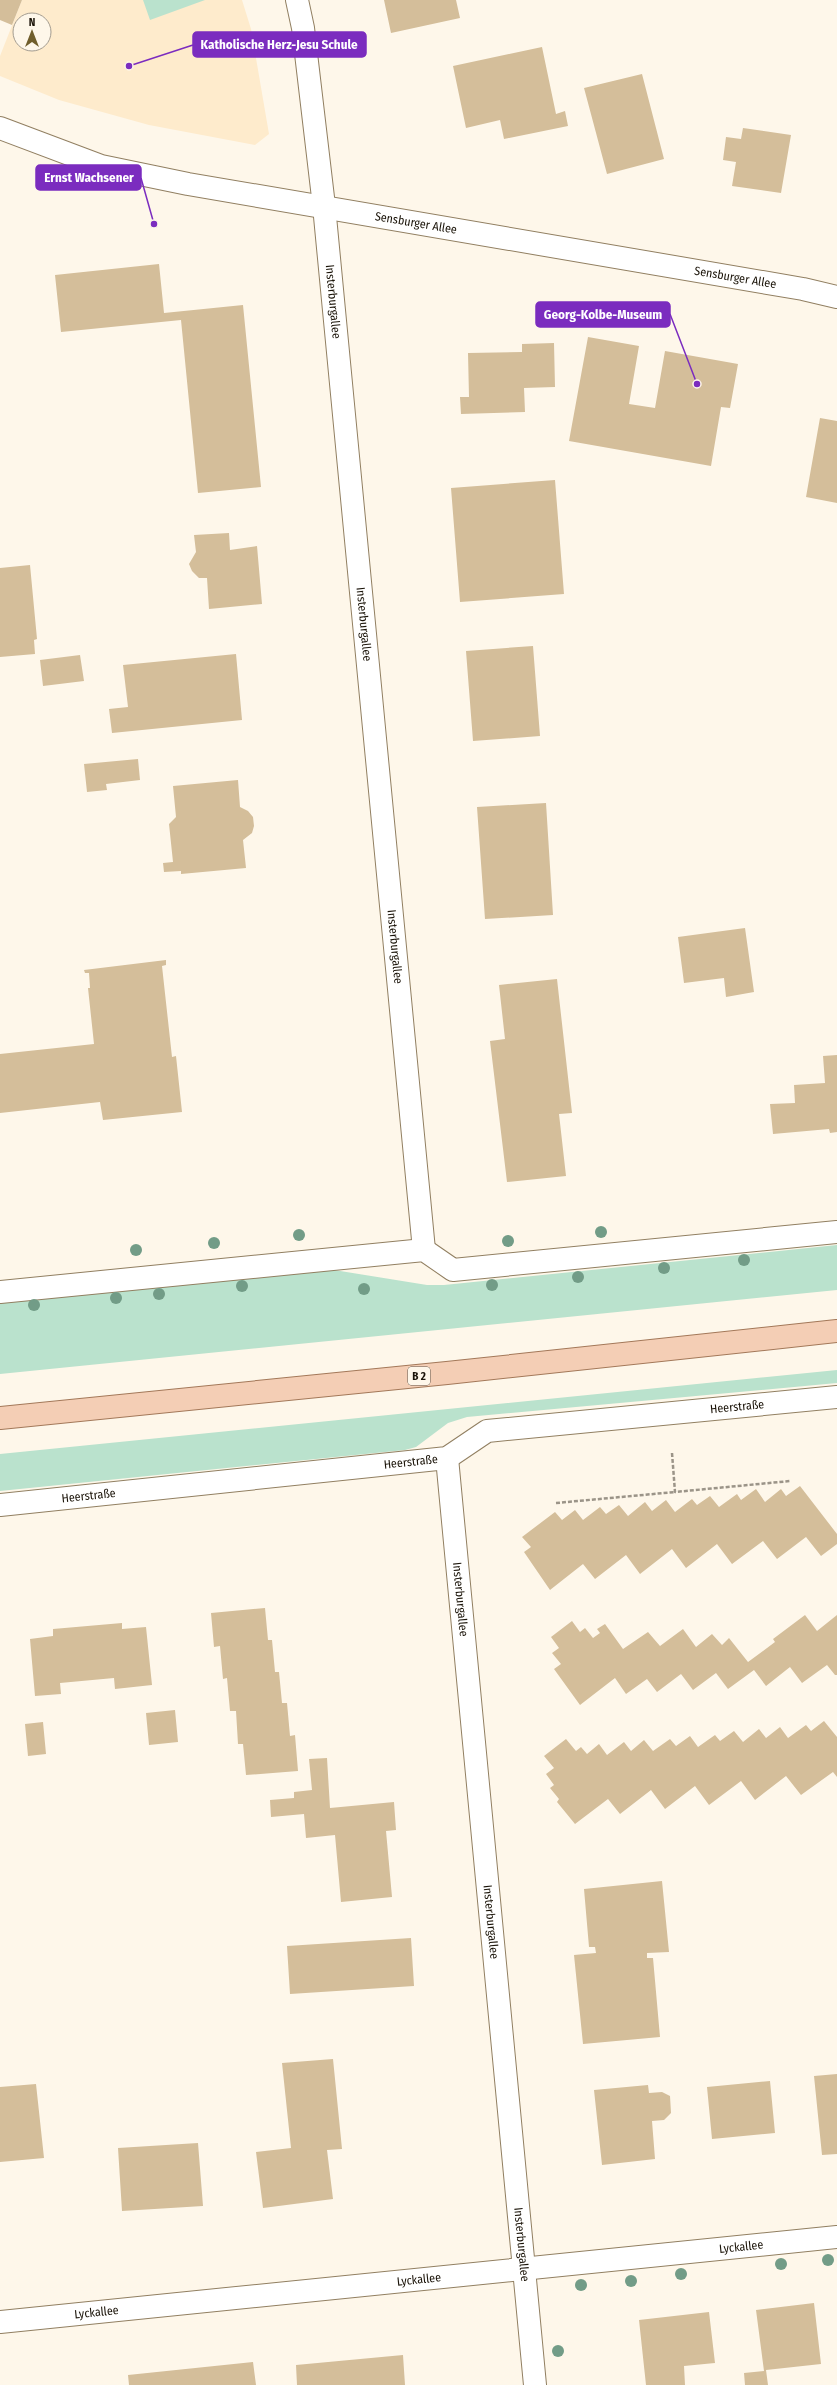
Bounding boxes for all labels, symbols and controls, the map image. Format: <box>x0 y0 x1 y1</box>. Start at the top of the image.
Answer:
north arrow <box>12 12 52 52</box>
text: N <box>29 16 35 29</box>
callout: Katholische Herz-Jesu Schule <box>193 32 366 57</box>
text: Katholische Herz-Jesu Schule <box>200 37 358 52</box>
callout: Ernst Wachsener <box>36 165 141 190</box>
text: Ernst Wachsener <box>44 170 134 185</box>
street label: Sensburger Allee <box>374 209 458 237</box>
street label: Insterburgallee <box>323 264 344 340</box>
street label: Sensburger Allee <box>693 264 777 291</box>
callout: Georg-Kolbe-Museum <box>536 302 670 327</box>
text: Georg-Kolbe-Museum <box>544 307 662 322</box>
street label: Insterburgallee <box>354 586 375 662</box>
street label: Insterburgallee <box>384 909 405 985</box>
road number: B 2 <box>408 1367 430 1385</box>
street label: Heerstraße <box>709 1397 765 1416</box>
street label: Heerstraße <box>383 1452 439 1472</box>
street label: Heerstraße <box>61 1486 116 1505</box>
street label: Insterburgallee <box>450 1562 471 1637</box>
street label: Insterburgallee <box>481 1884 502 1960</box>
street label: Insterburgallee <box>511 2207 532 2282</box>
street label: Lyckallee <box>718 2238 764 2256</box>
street label: Lyckallee <box>396 2270 442 2289</box>
street label: Lyckallee <box>74 2303 119 2321</box>

